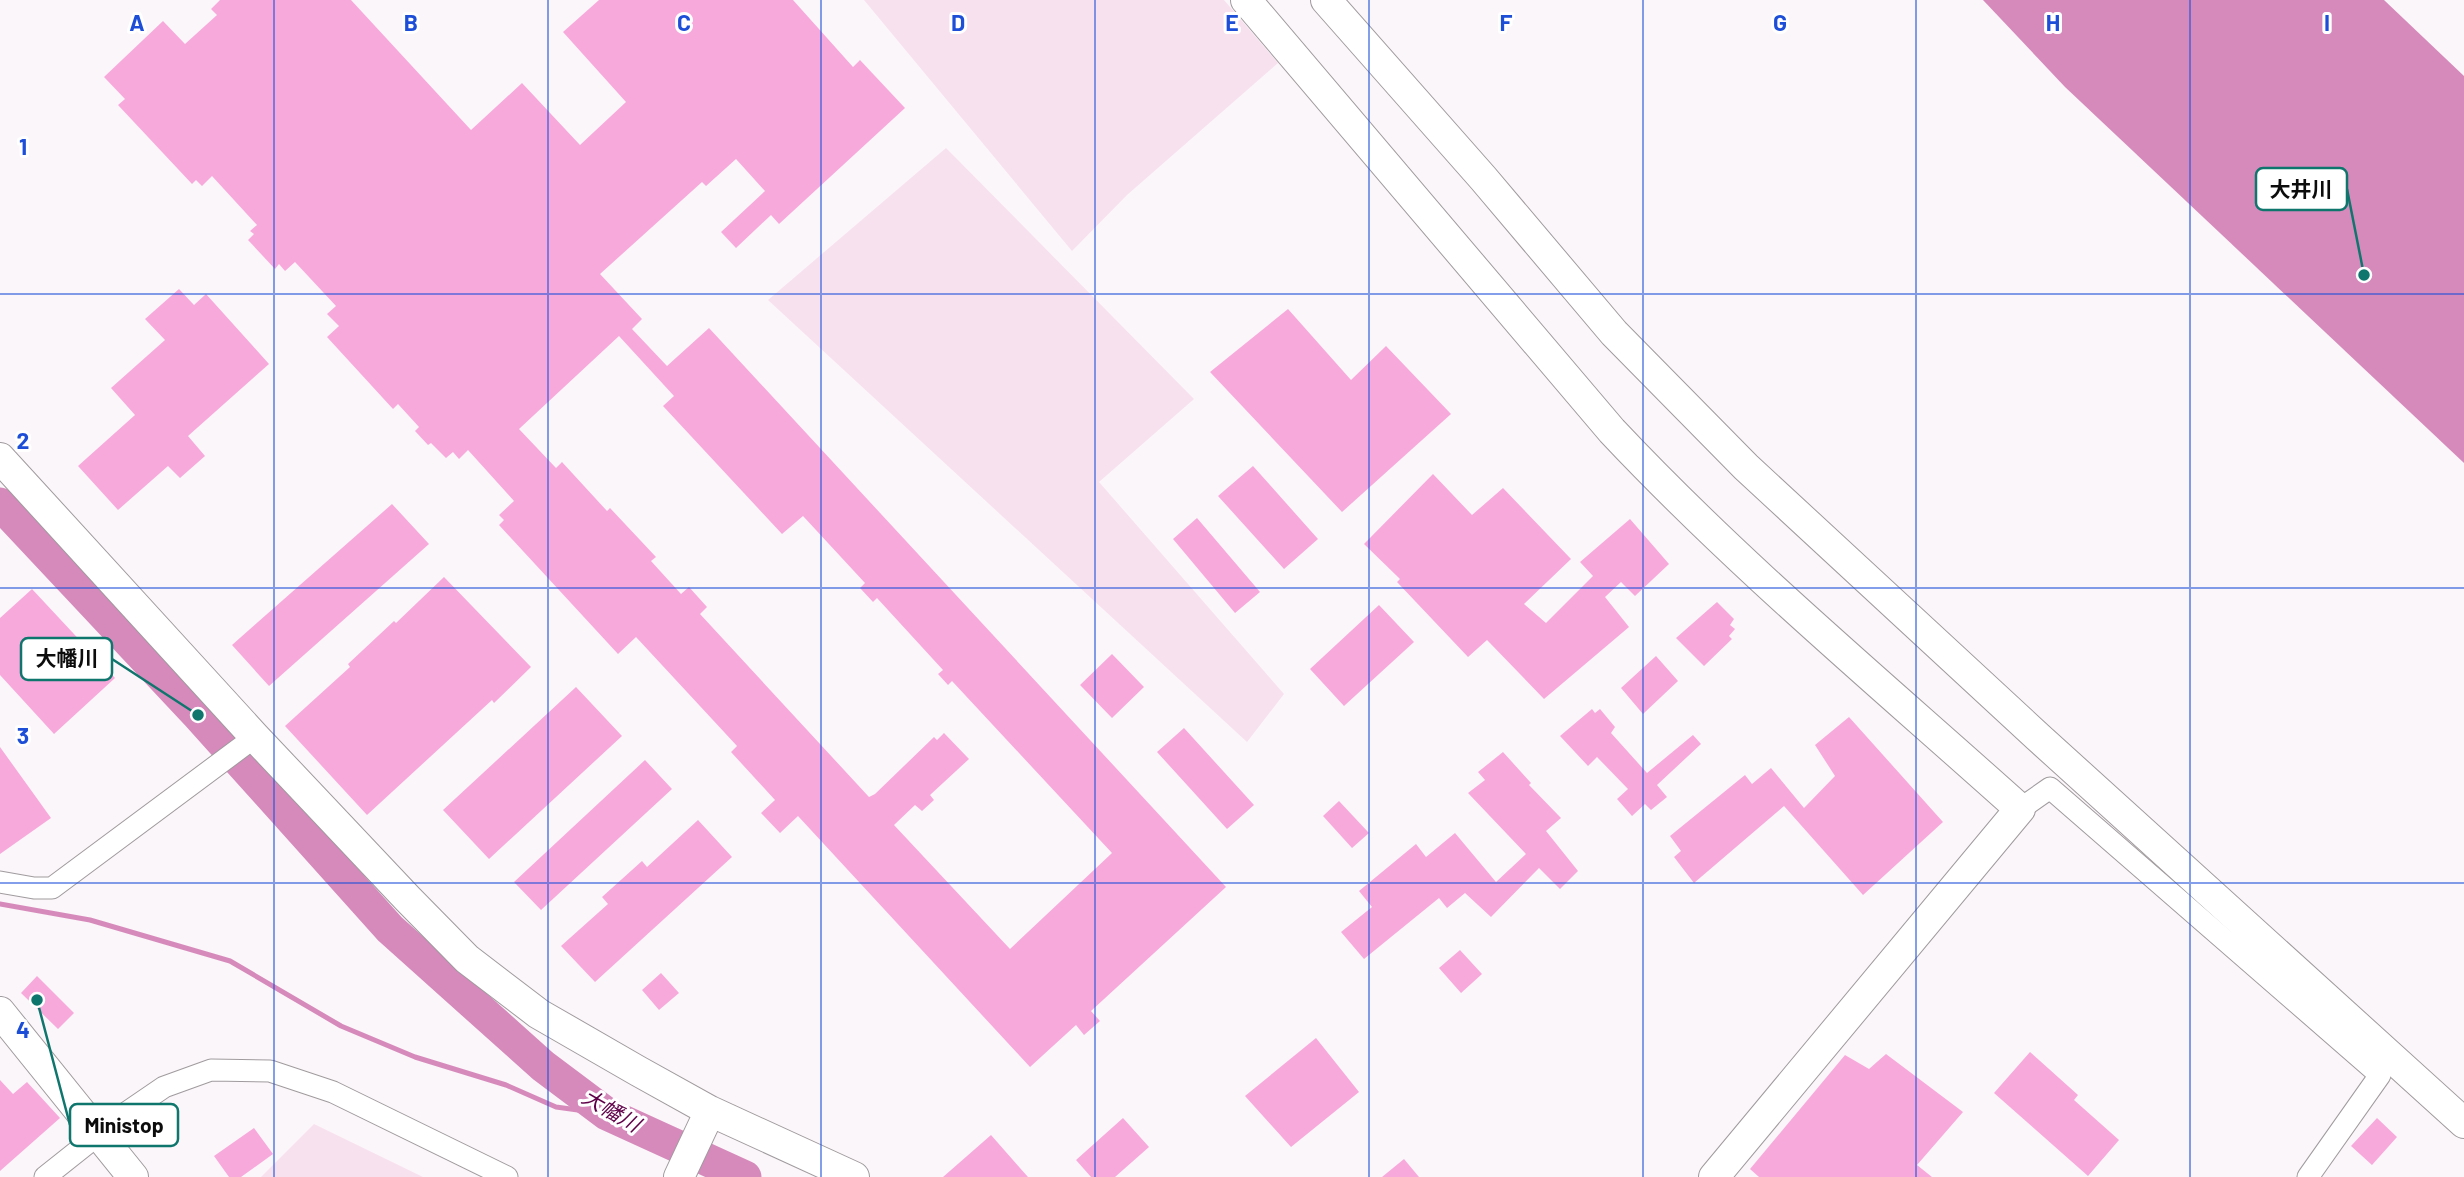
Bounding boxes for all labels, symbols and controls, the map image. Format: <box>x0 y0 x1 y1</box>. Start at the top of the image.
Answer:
text: A <box>129 8 145 36</box>
text: B <box>404 8 418 36</box>
text: C <box>677 8 691 36</box>
text: D <box>951 8 965 36</box>
text: E <box>1225 8 1239 36</box>
text: F <box>1500 8 1513 36</box>
text: G <box>1773 8 1787 36</box>
text: H <box>2046 8 2060 36</box>
text: I <box>2324 8 2330 36</box>
text: 1 <box>19 132 27 160</box>
callout: 大井川 <box>2256 168 2347 210</box>
text: 大井川 <box>2270 176 2333 201</box>
text: 2 <box>17 426 29 454</box>
callout: 大幡川 <box>21 638 112 680</box>
text: 大幡川 <box>36 645 99 670</box>
text: 3 <box>17 721 29 749</box>
text: 4 <box>16 1015 30 1043</box>
water label: 大幡川 <box>578 1083 647 1137</box>
callout: Ministop <box>70 1104 178 1146</box>
text: Ministop <box>84 1112 164 1137</box>

